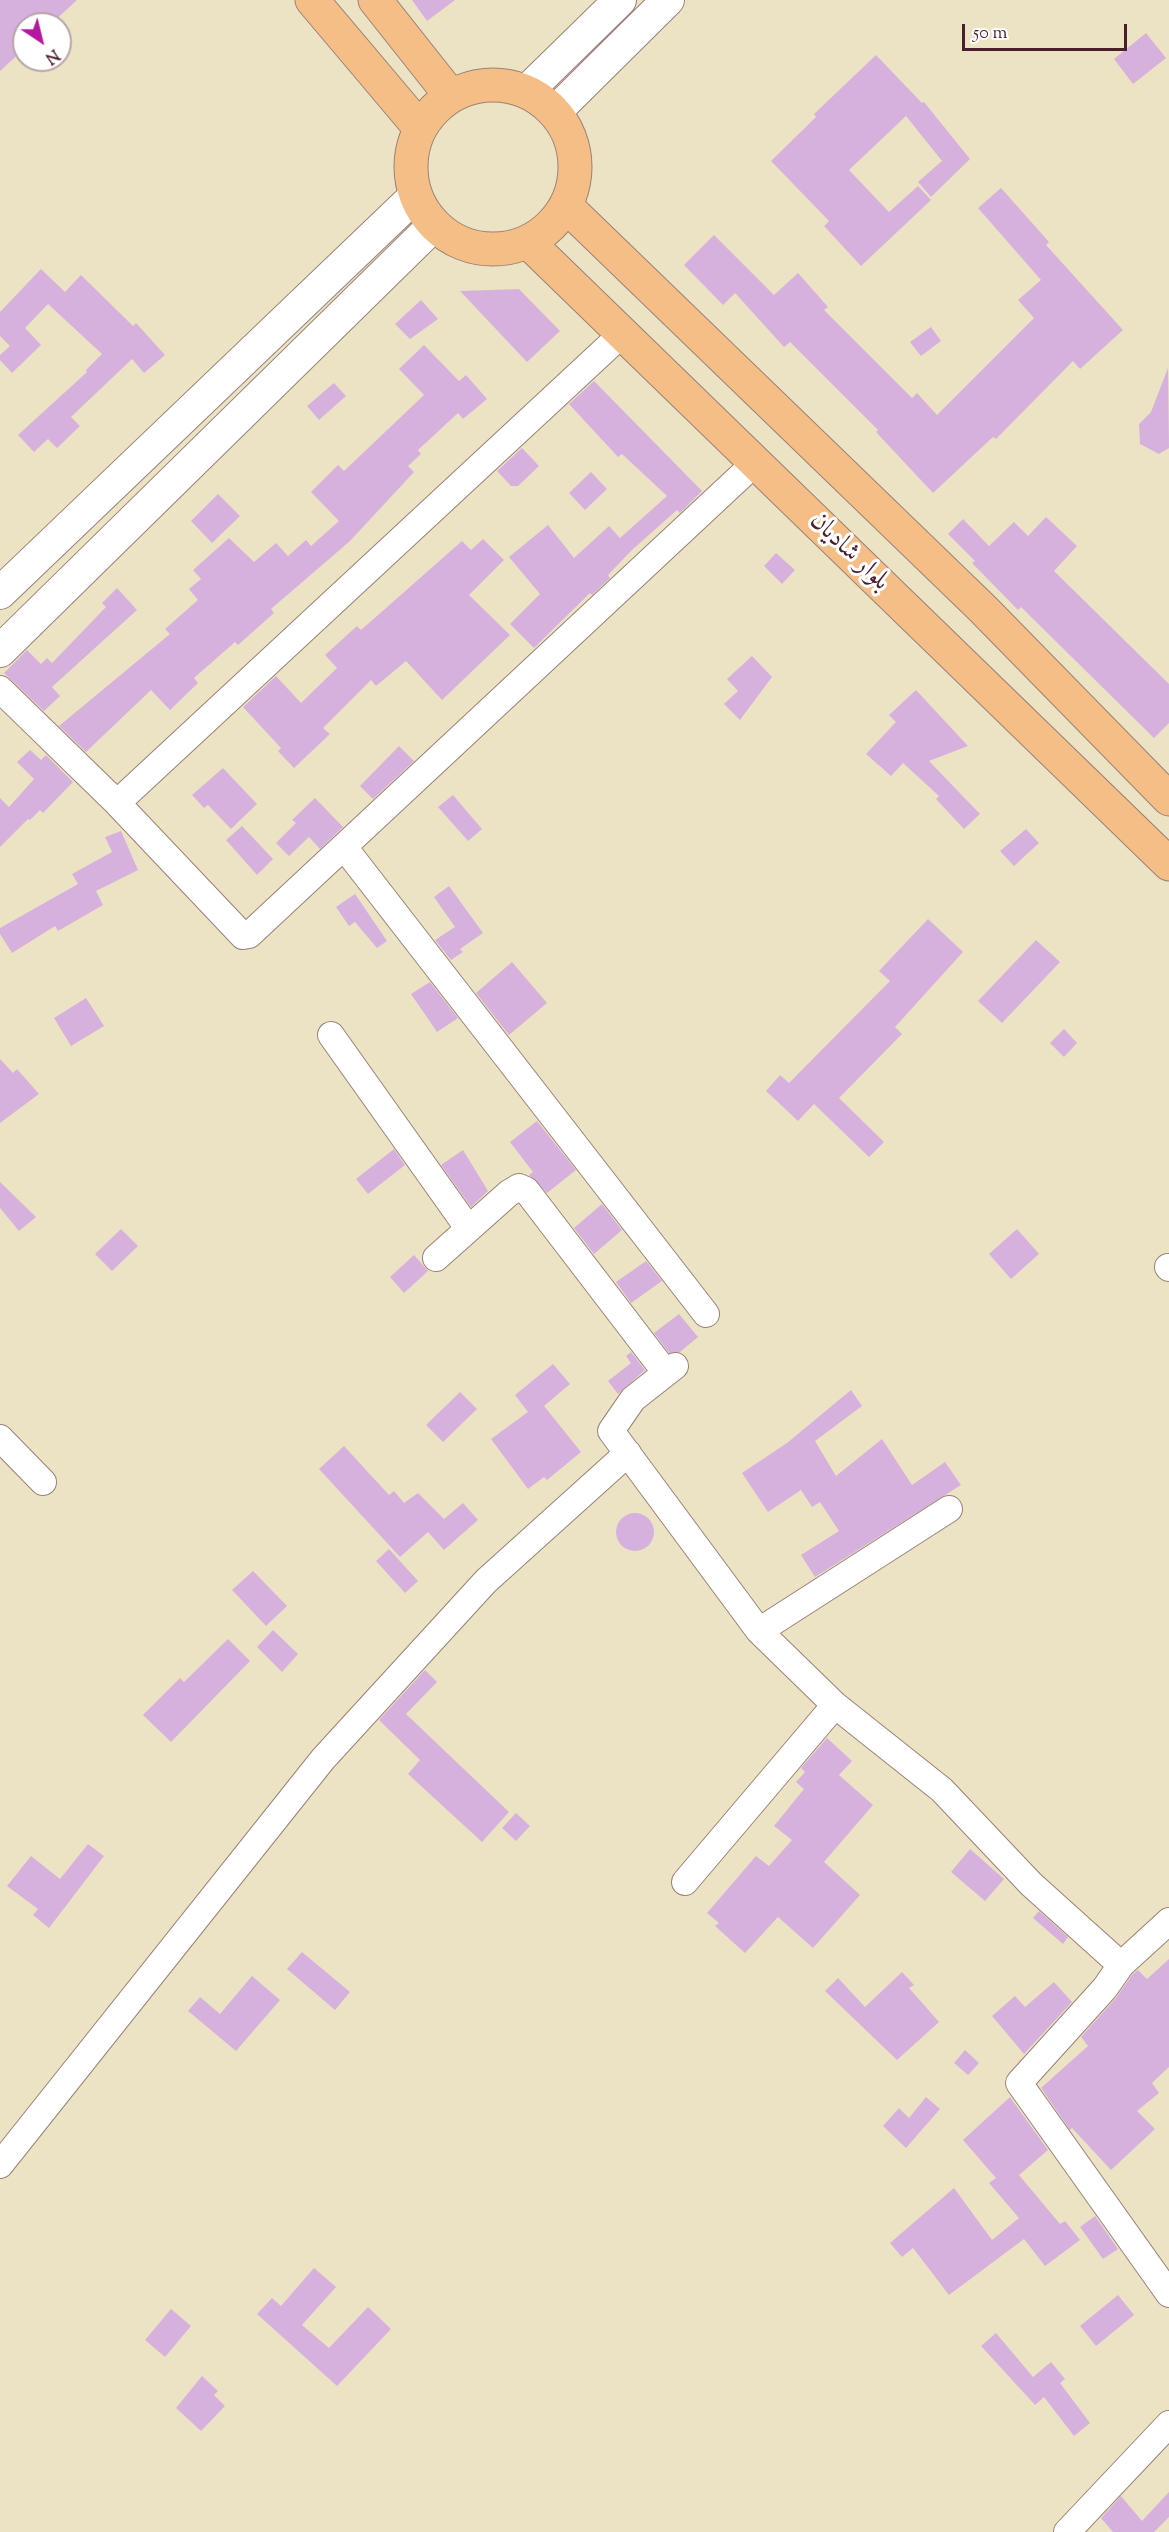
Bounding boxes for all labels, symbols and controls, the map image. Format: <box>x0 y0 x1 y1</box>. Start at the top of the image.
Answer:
north arrow <box>12 12 72 72</box>
scale bar <box>965 12 1130 50</box>
text: 50 m <box>973 21 1007 47</box>
text: N <box>40 42 63 69</box>
street label: بلوار شادیان <box>801 507 895 599</box>

